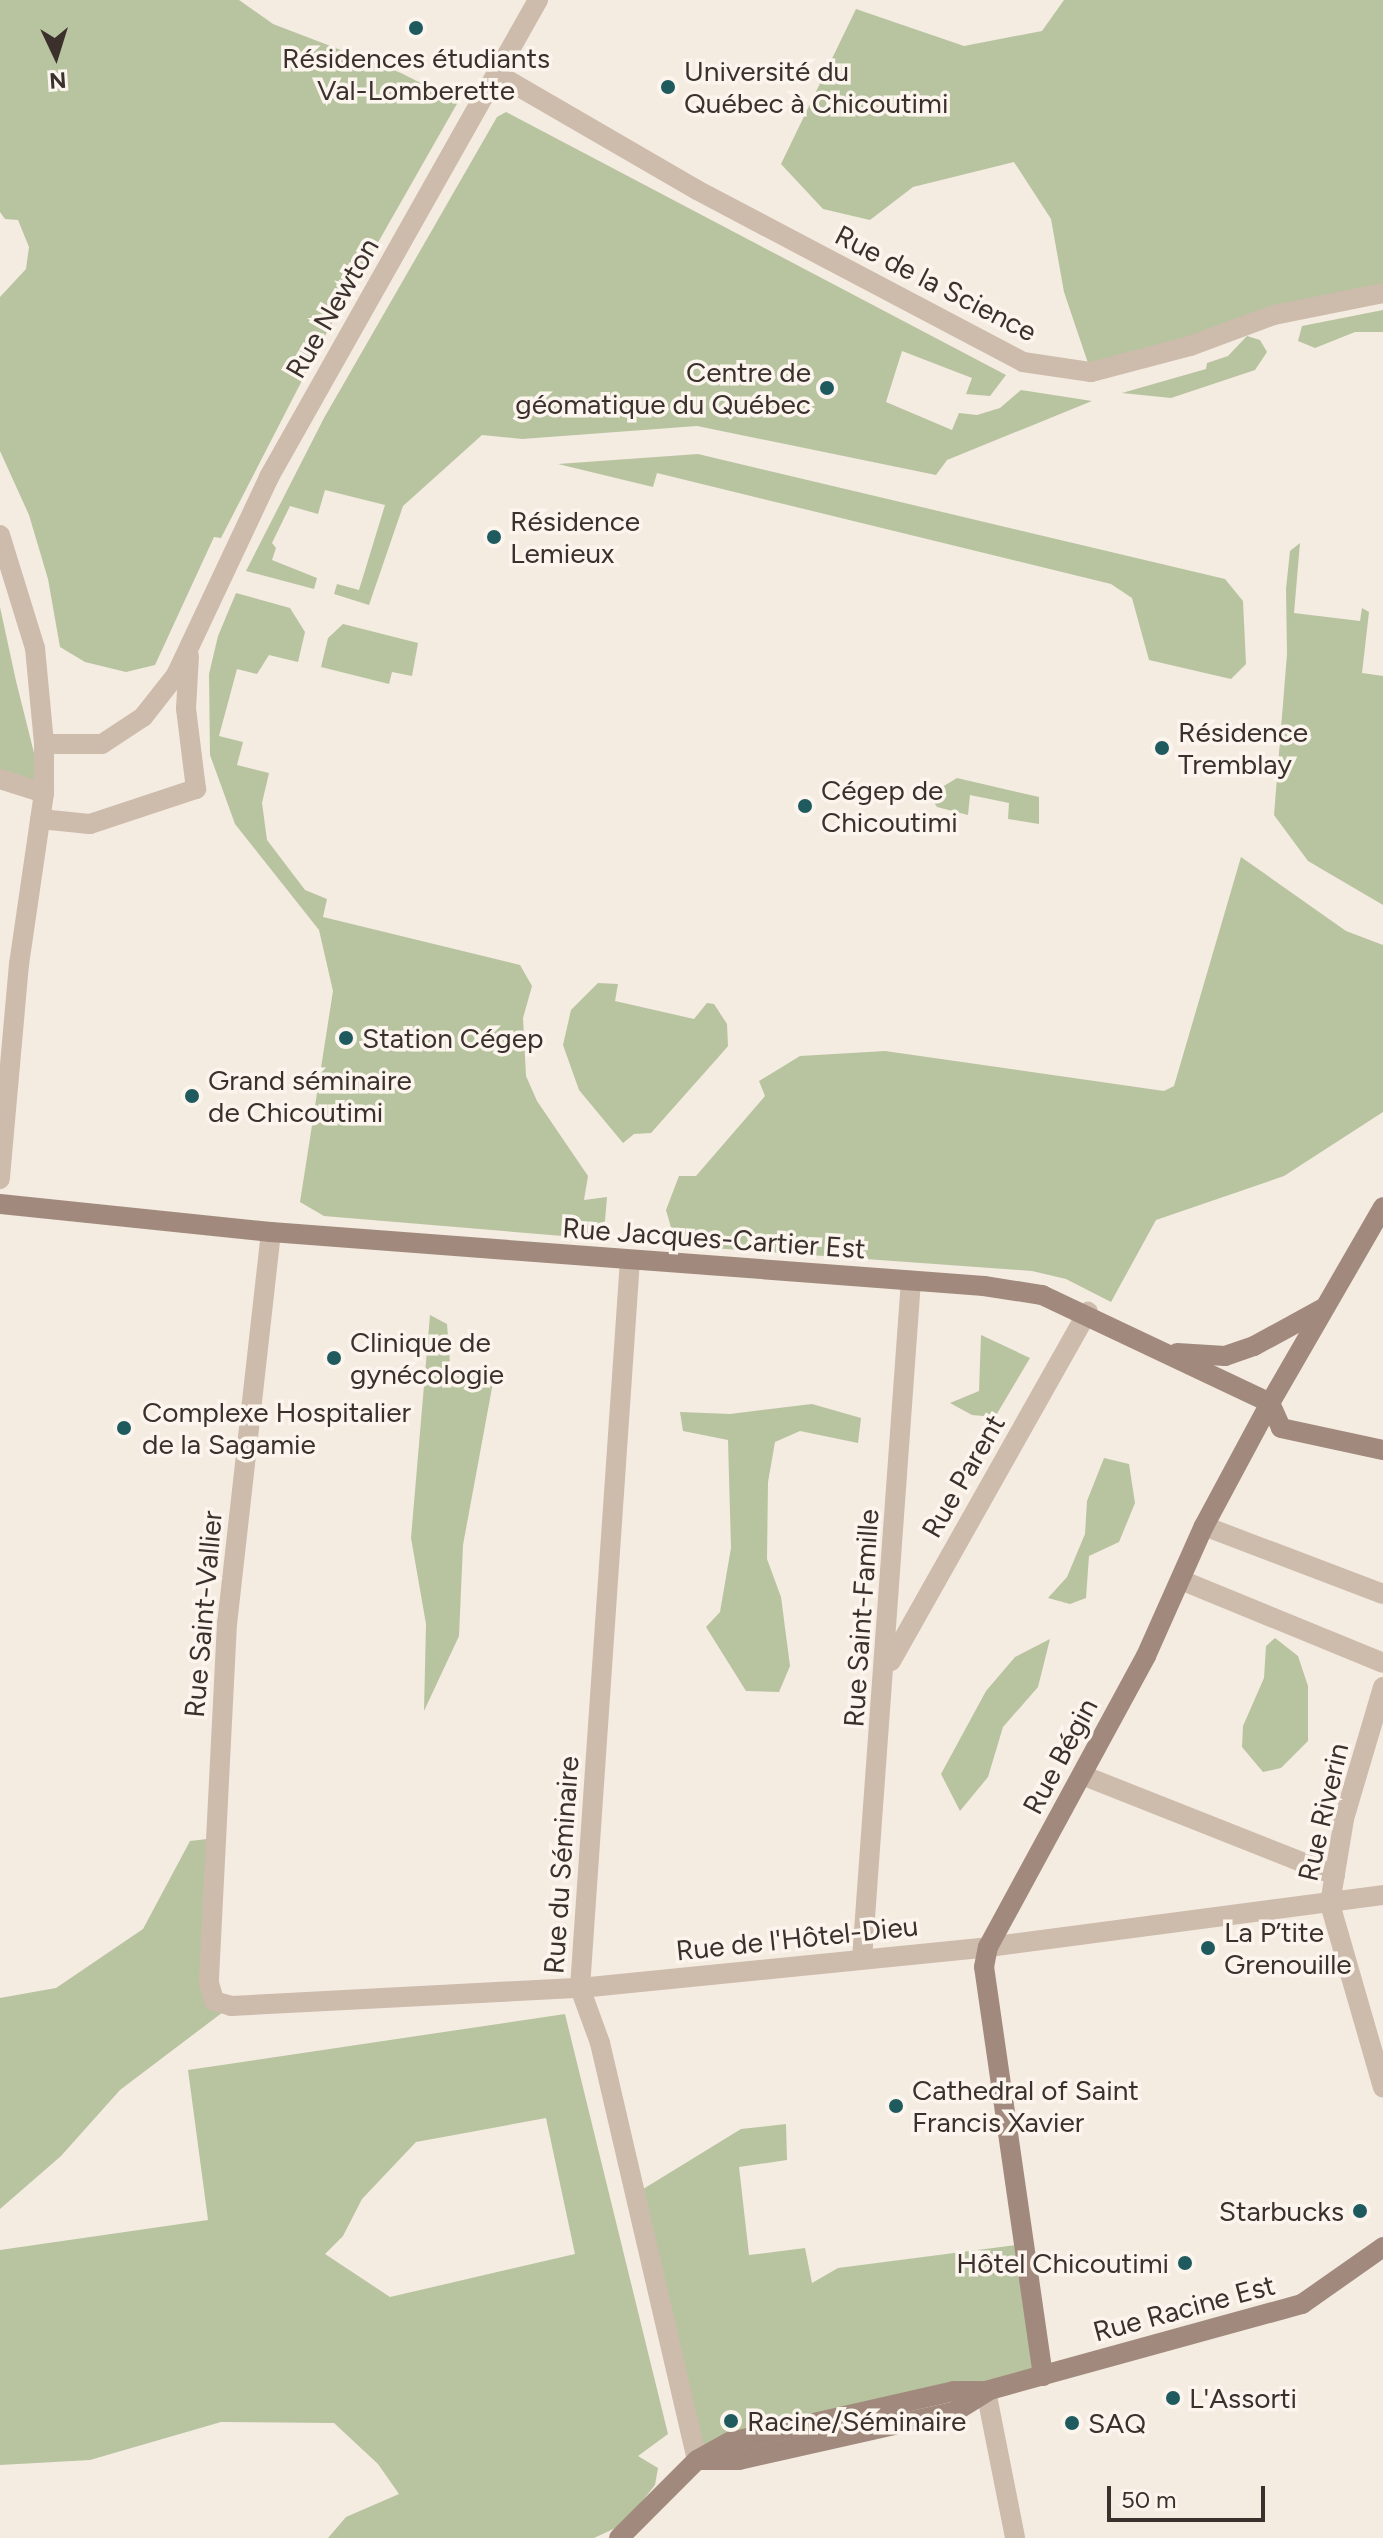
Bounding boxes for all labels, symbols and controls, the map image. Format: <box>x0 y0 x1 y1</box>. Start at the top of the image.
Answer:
north arrow <box>16 16 96 96</box>
marker: Résidences étudiants Val-Lomberette <box>407 19 425 37</box>
place label: Résidences étudiants Val-Lomberette <box>282 41 550 107</box>
place label: Université du Québec à Chicoutimi <box>684 54 948 120</box>
text: N <box>48 66 67 95</box>
marker: Université du Québec à Chicoutimi <box>659 78 677 96</box>
street label: Rue de la Science <box>830 218 1042 348</box>
street label: Rue Newton <box>278 232 386 384</box>
place label: Centre de géomatique du Québec <box>515 355 811 421</box>
marker: Centre de géomatique du Québec <box>818 379 836 397</box>
place label: Résidence Lemieux <box>510 504 640 570</box>
marker: Résidence Lemieux <box>485 528 503 546</box>
place label: Résidence Tremblay <box>1178 715 1308 781</box>
marker: Résidence Tremblay <box>1153 739 1171 757</box>
place label: Cégep de Chicoutimi <box>821 773 958 839</box>
marker: Cégep de Chicoutimi <box>796 797 814 815</box>
place label: Station Cégep <box>362 1021 544 1055</box>
marker: Station Cégep <box>337 1029 355 1047</box>
place label: Grand séminaire de Chicoutimi <box>208 1063 412 1129</box>
marker: Grand séminaire de Chicoutimi <box>183 1087 201 1105</box>
street label: Rue Jacques-Cartier Est <box>561 1211 867 1265</box>
place label: Clinique de gynécologie <box>350 1325 504 1391</box>
marker: Clinique de gynécologie <box>325 1349 343 1367</box>
place label: Complexe Hospitalier de la Sagamie <box>142 1395 411 1461</box>
street label: Rue Parent <box>914 1408 1012 1544</box>
marker: Complexe Hospitalier de la Sagamie <box>113 1417 135 1439</box>
street label: Rue Saint-Famille <box>837 1508 885 1728</box>
street label: Rue Saint-Vallier <box>177 1509 229 1719</box>
street label: Rue Bégin <box>1016 1692 1104 1820</box>
street label: Rue Riverin <box>1291 1740 1355 1884</box>
street label: Rue du Séminaire <box>537 1755 585 1975</box>
street label: Rue de l'Hôtel-Dieu <box>674 1909 920 1967</box>
place label: La P’tite Grenouille <box>1224 1915 1352 1981</box>
marker: La P’tite Grenouille <box>1199 1939 1217 1957</box>
place label: Cathedral of Saint Francis Xavier <box>912 2073 1139 2139</box>
marker: Cathedral of Saint Francis Xavier <box>887 2097 905 2115</box>
place label: Starbucks <box>1219 2194 1344 2228</box>
marker: Starbucks <box>1351 2202 1369 2220</box>
place label: Hôtel Chicoutimi <box>956 2246 1169 2280</box>
marker: Hôtel Chicoutimi <box>1176 2254 1194 2272</box>
street label: Rue Racine Est <box>1089 2268 1279 2348</box>
place label: L'Assorti <box>1189 2381 1297 2415</box>
marker: L'Assorti <box>1164 2389 1182 2407</box>
place label: Racine/Séminaire <box>747 2404 966 2438</box>
place label: SAQ <box>1088 2406 1146 2440</box>
marker: Racine/Séminaire <box>722 2412 740 2430</box>
marker: SAQ <box>1063 2414 1081 2432</box>
scale bar <box>1111 2470 1269 2520</box>
text: 50 m <box>1121 2485 1177 2514</box>

